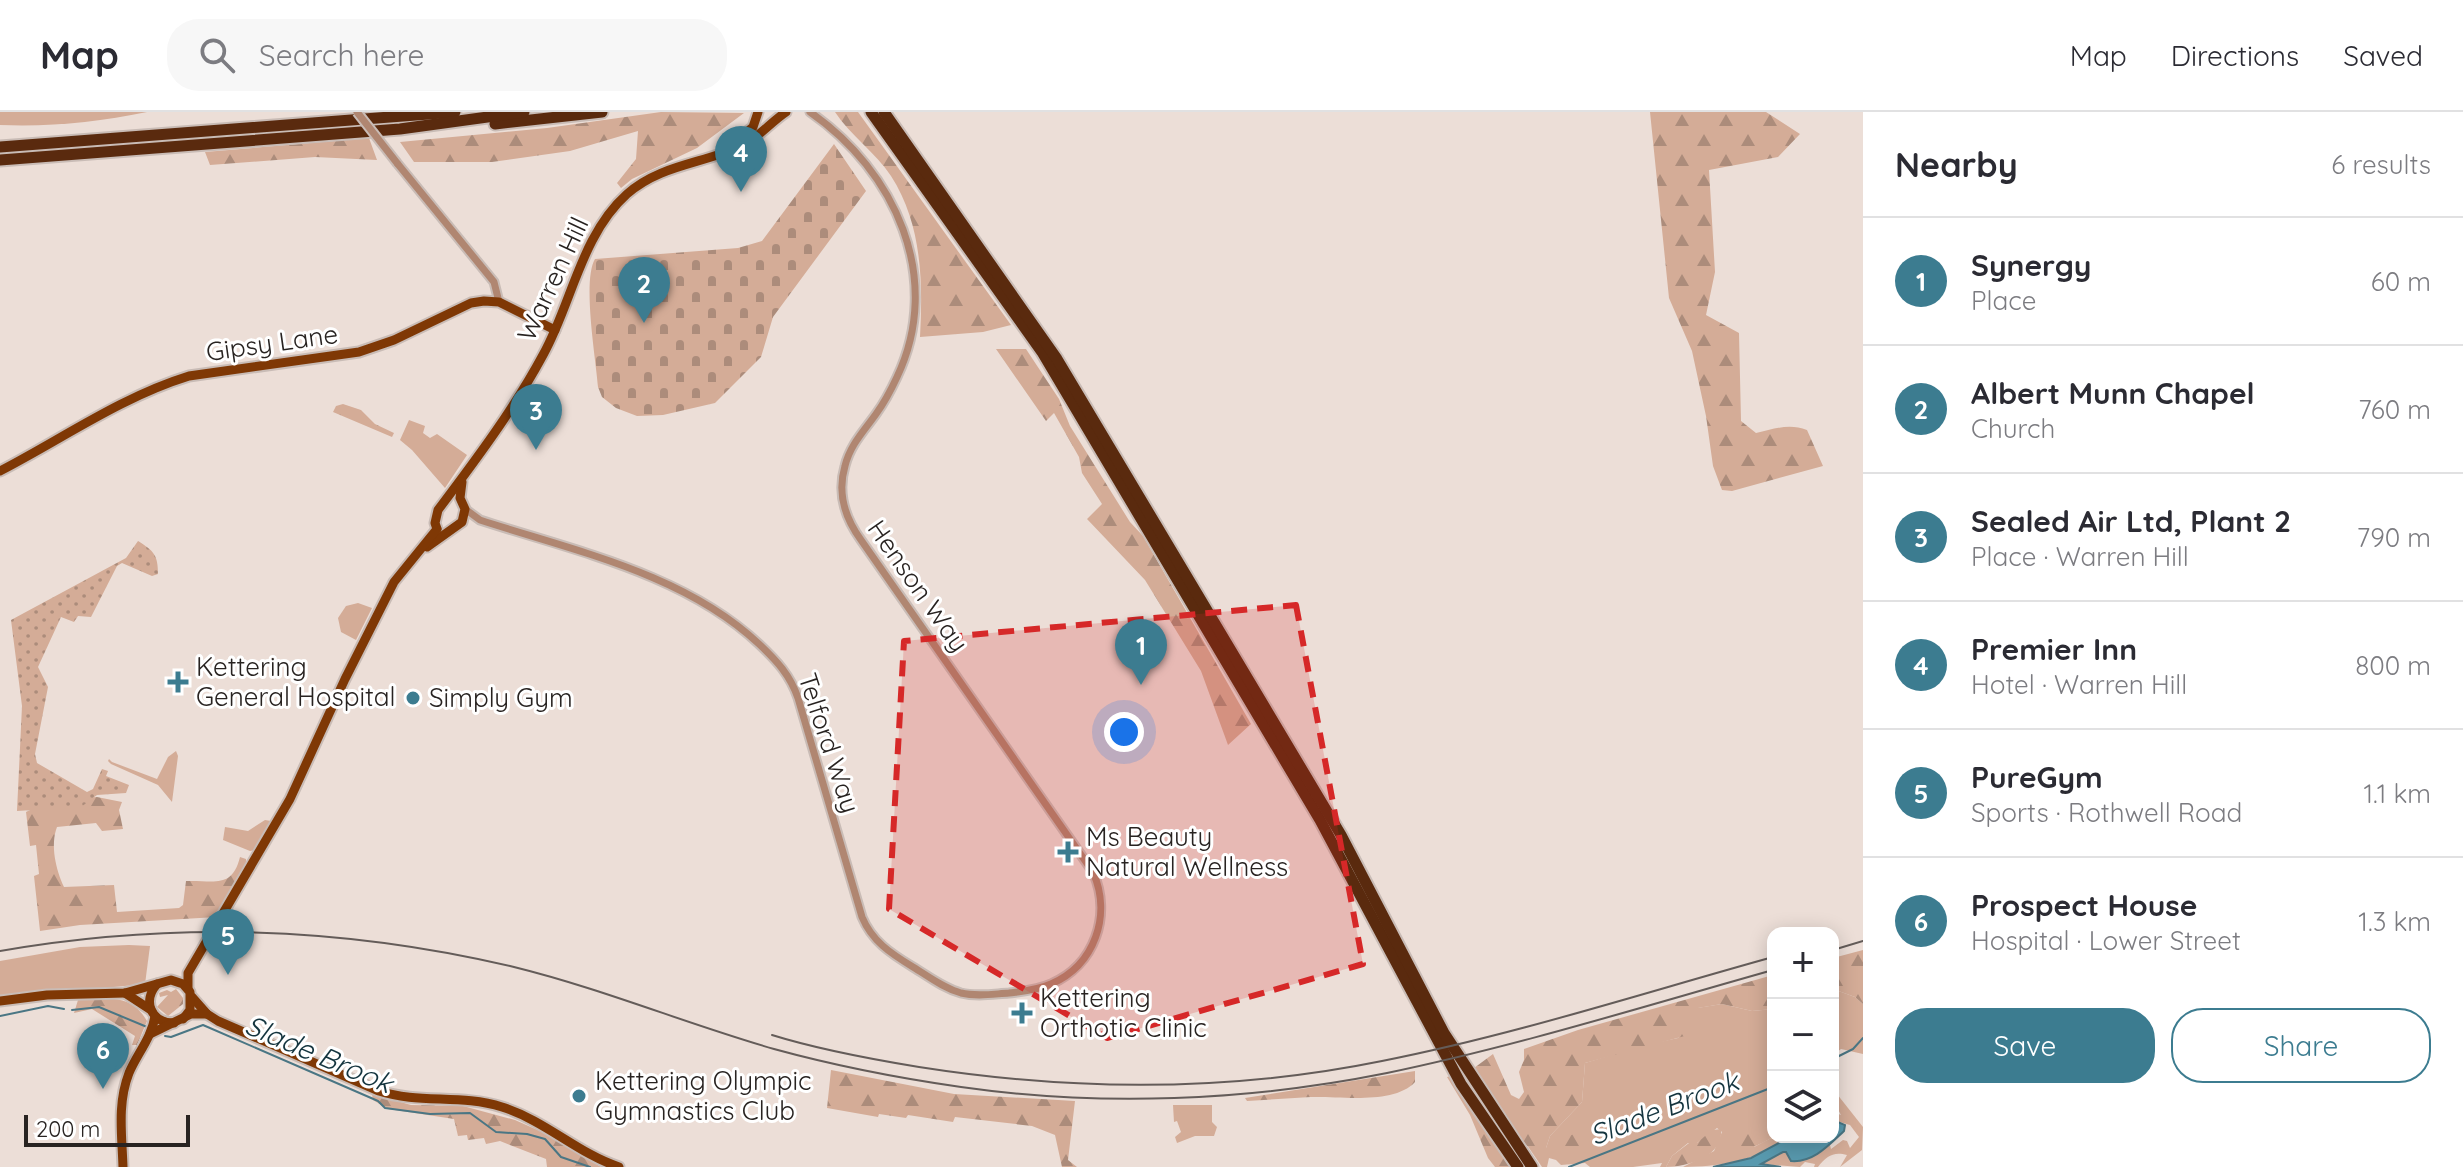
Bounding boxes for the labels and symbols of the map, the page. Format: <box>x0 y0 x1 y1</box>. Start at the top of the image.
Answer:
pin: 4 <box>715 126 767 192</box>
street label: Warren Hill <box>509 211 596 346</box>
pin: 2 <box>618 257 670 323</box>
street label: Gipsy Lane <box>204 317 340 368</box>
pin: 3 <box>510 384 562 450</box>
street label: Henson Way <box>861 513 976 658</box>
pin: 1 <box>1115 619 1167 685</box>
place label: Kettering General Hospital <box>196 650 396 713</box>
street label: Telford Way <box>791 669 868 817</box>
marker: Kettering General Hospital <box>167 671 189 693</box>
place label: Simply Gym <box>429 681 573 714</box>
marker: Simply Gym <box>404 689 422 707</box>
your location <box>1104 712 1144 752</box>
place label: Ms Beauty Natural Wellness <box>1086 820 1288 883</box>
marker: Ms Beauty Natural Wellness <box>1057 841 1079 863</box>
pin: 5 <box>202 909 254 975</box>
place label: Kettering Orthotic Clinic <box>1040 981 1207 1044</box>
marker: Kettering Orthotic Clinic <box>1011 1002 1033 1024</box>
water label: Slade Brook <box>240 1007 401 1101</box>
pin: 6 <box>77 1023 129 1089</box>
water label: Slade Brook <box>1584 1062 1746 1152</box>
place label: Kettering Olympic Gymnastics Club <box>595 1064 812 1127</box>
marker: Kettering Olympic Gymnastics Club <box>570 1087 588 1105</box>
scale bar <box>24 1111 190 1147</box>

